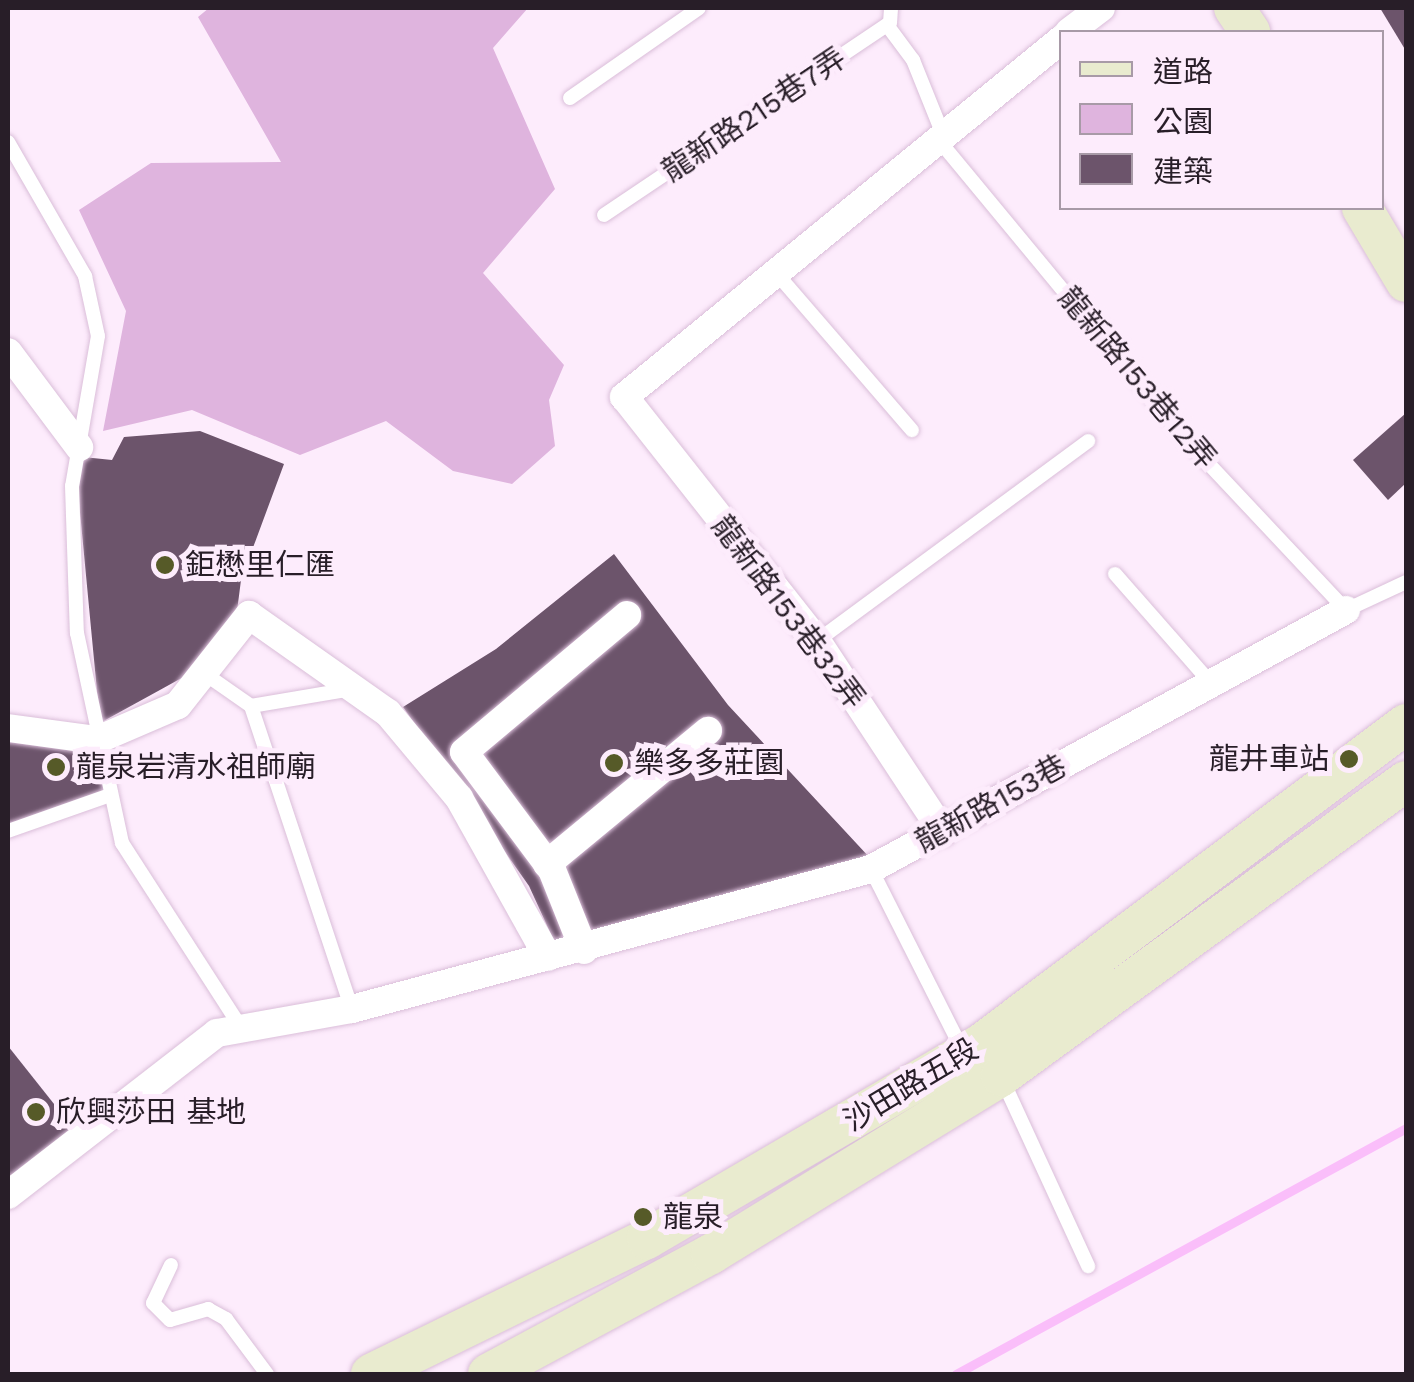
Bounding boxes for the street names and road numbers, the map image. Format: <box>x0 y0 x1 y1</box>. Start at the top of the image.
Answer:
street label: 龍新路215巷7弄 <box>655 40 853 190</box>
street label: 龍新路153巷12弄 <box>1051 280 1223 476</box>
street label: 龍新路153巷32弄 <box>704 509 872 715</box>
street label: 龍新路153巷 <box>909 748 1073 860</box>
street label: 沙田路五段 <box>837 1031 985 1139</box>

